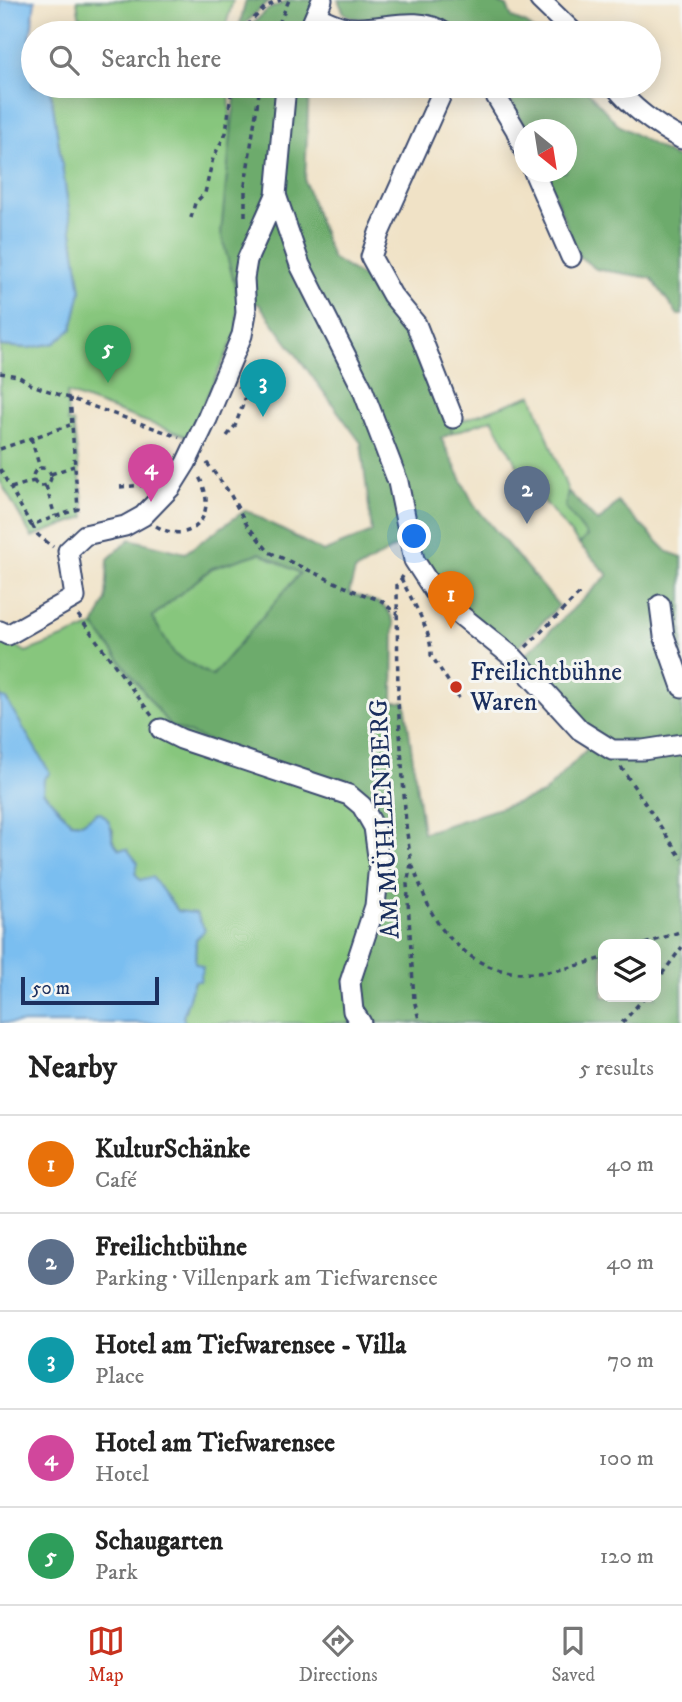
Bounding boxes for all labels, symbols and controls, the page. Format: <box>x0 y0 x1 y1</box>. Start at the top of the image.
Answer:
search box <box>21 21 661 98</box>
icon: search <box>45 41 83 79</box>
text: Search here <box>101 43 221 76</box>
north arrow <box>514 119 577 182</box>
pin: 5 <box>85 325 131 383</box>
pin: 3 <box>240 359 286 417</box>
pin: 4 <box>128 444 174 502</box>
pin: 2 <box>504 466 550 524</box>
your location <box>397 519 431 553</box>
pin: 1 <box>428 571 474 629</box>
place label: Freilichtbühne Waren <box>469 656 622 719</box>
marker: Freilichtbühne Waren <box>448 679 464 695</box>
street label: AM MÜHLENBERG <box>362 698 408 940</box>
map controls <box>598 939 661 1002</box>
button: layers <box>598 939 661 1002</box>
scale bar <box>21 974 159 1006</box>
text: 50 m <box>32 977 70 1000</box>
text: Nearby <box>28 1050 117 1087</box>
text: 5 results <box>579 1054 654 1083</box>
text: KulturSchänke <box>95 1133 250 1166</box>
text: 1 <box>47 1150 55 1179</box>
text: 40 m <box>606 1150 654 1179</box>
text: Café <box>95 1166 137 1195</box>
text: Freilichtbühne <box>95 1231 247 1264</box>
text: 2 <box>45 1248 57 1277</box>
text: 40 m <box>606 1248 654 1277</box>
text: Parking · Villenpark am Tiefwarensee <box>95 1264 438 1293</box>
text: Hotel am Tiefwarensee - Villa <box>95 1329 406 1362</box>
text: 3 <box>47 1346 55 1375</box>
text: 70 m <box>607 1346 654 1375</box>
text: Place <box>95 1362 144 1391</box>
text: Hotel am Tiefwarensee <box>95 1427 335 1460</box>
text: 4 <box>44 1444 58 1473</box>
text: 100 m <box>599 1444 654 1473</box>
text: Hotel <box>95 1460 149 1489</box>
text: Schaugarten <box>95 1525 223 1558</box>
text: 5 <box>45 1542 57 1571</box>
text: 120 m <box>600 1542 654 1571</box>
text: Park <box>95 1558 138 1587</box>
tab: Map <box>87 1622 125 1687</box>
tab: Directions <box>299 1622 378 1687</box>
tab: Saved <box>551 1622 595 1687</box>

